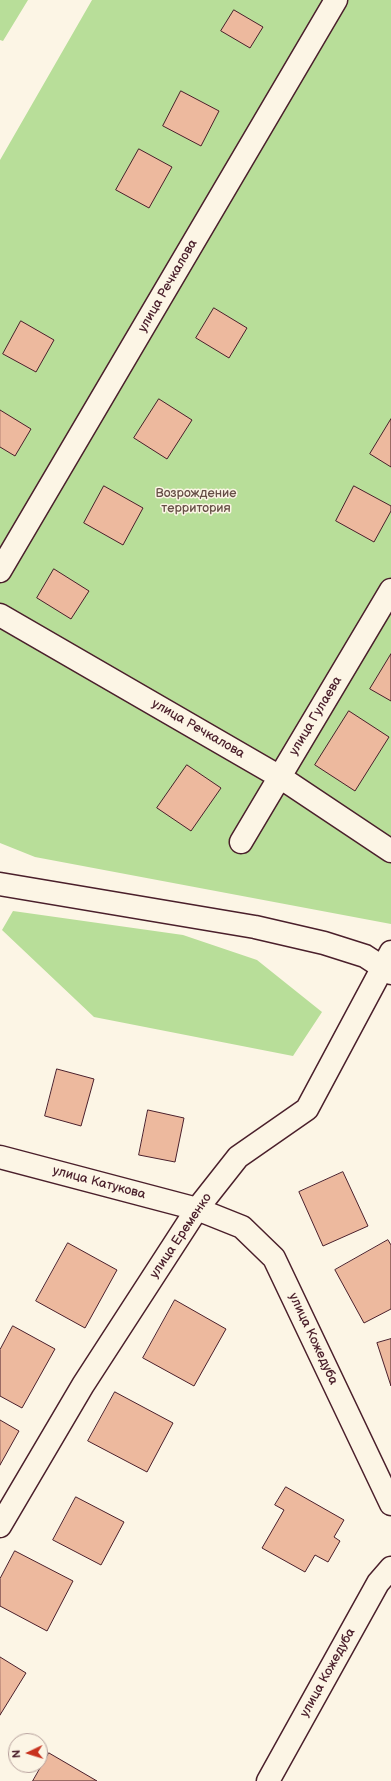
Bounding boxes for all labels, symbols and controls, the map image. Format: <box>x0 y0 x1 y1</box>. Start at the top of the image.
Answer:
street label: улица Речкалова <box>135 237 201 335</box>
park label: Возрождение территория <box>155 486 237 517</box>
street label: улица Гулаева <box>286 674 346 758</box>
street label: улица Речкалова <box>149 696 247 762</box>
street label: улица Катукова <box>51 1163 147 1203</box>
street label: улица Еременко <box>147 1191 215 1281</box>
street label: улица Кожедуба <box>285 1291 341 1387</box>
street label: улица Кожедуба <box>297 1626 359 1720</box>
north arrow <box>8 1733 48 1773</box>
text: N <box>10 1749 23 1758</box>

